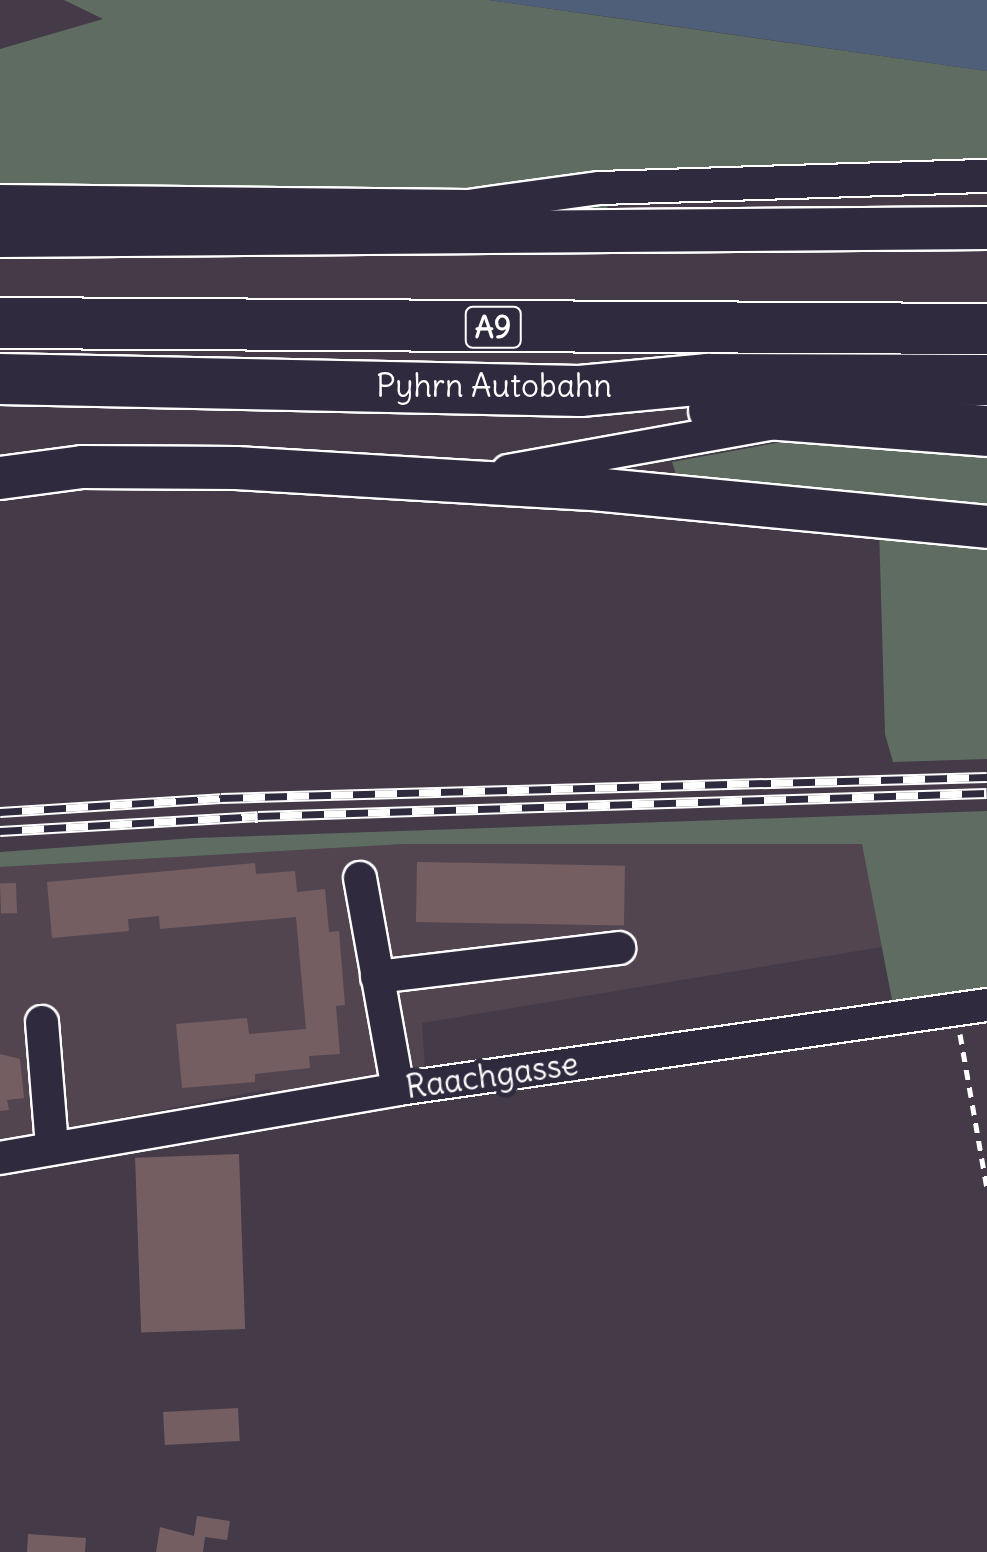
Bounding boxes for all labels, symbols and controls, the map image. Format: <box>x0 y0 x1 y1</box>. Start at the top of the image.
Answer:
road number: A9 <box>463 302 523 352</box>
street label: Pyhrn Autobahn <box>376 367 612 405</box>
street label: Raachgasse <box>403 1045 581 1107</box>

